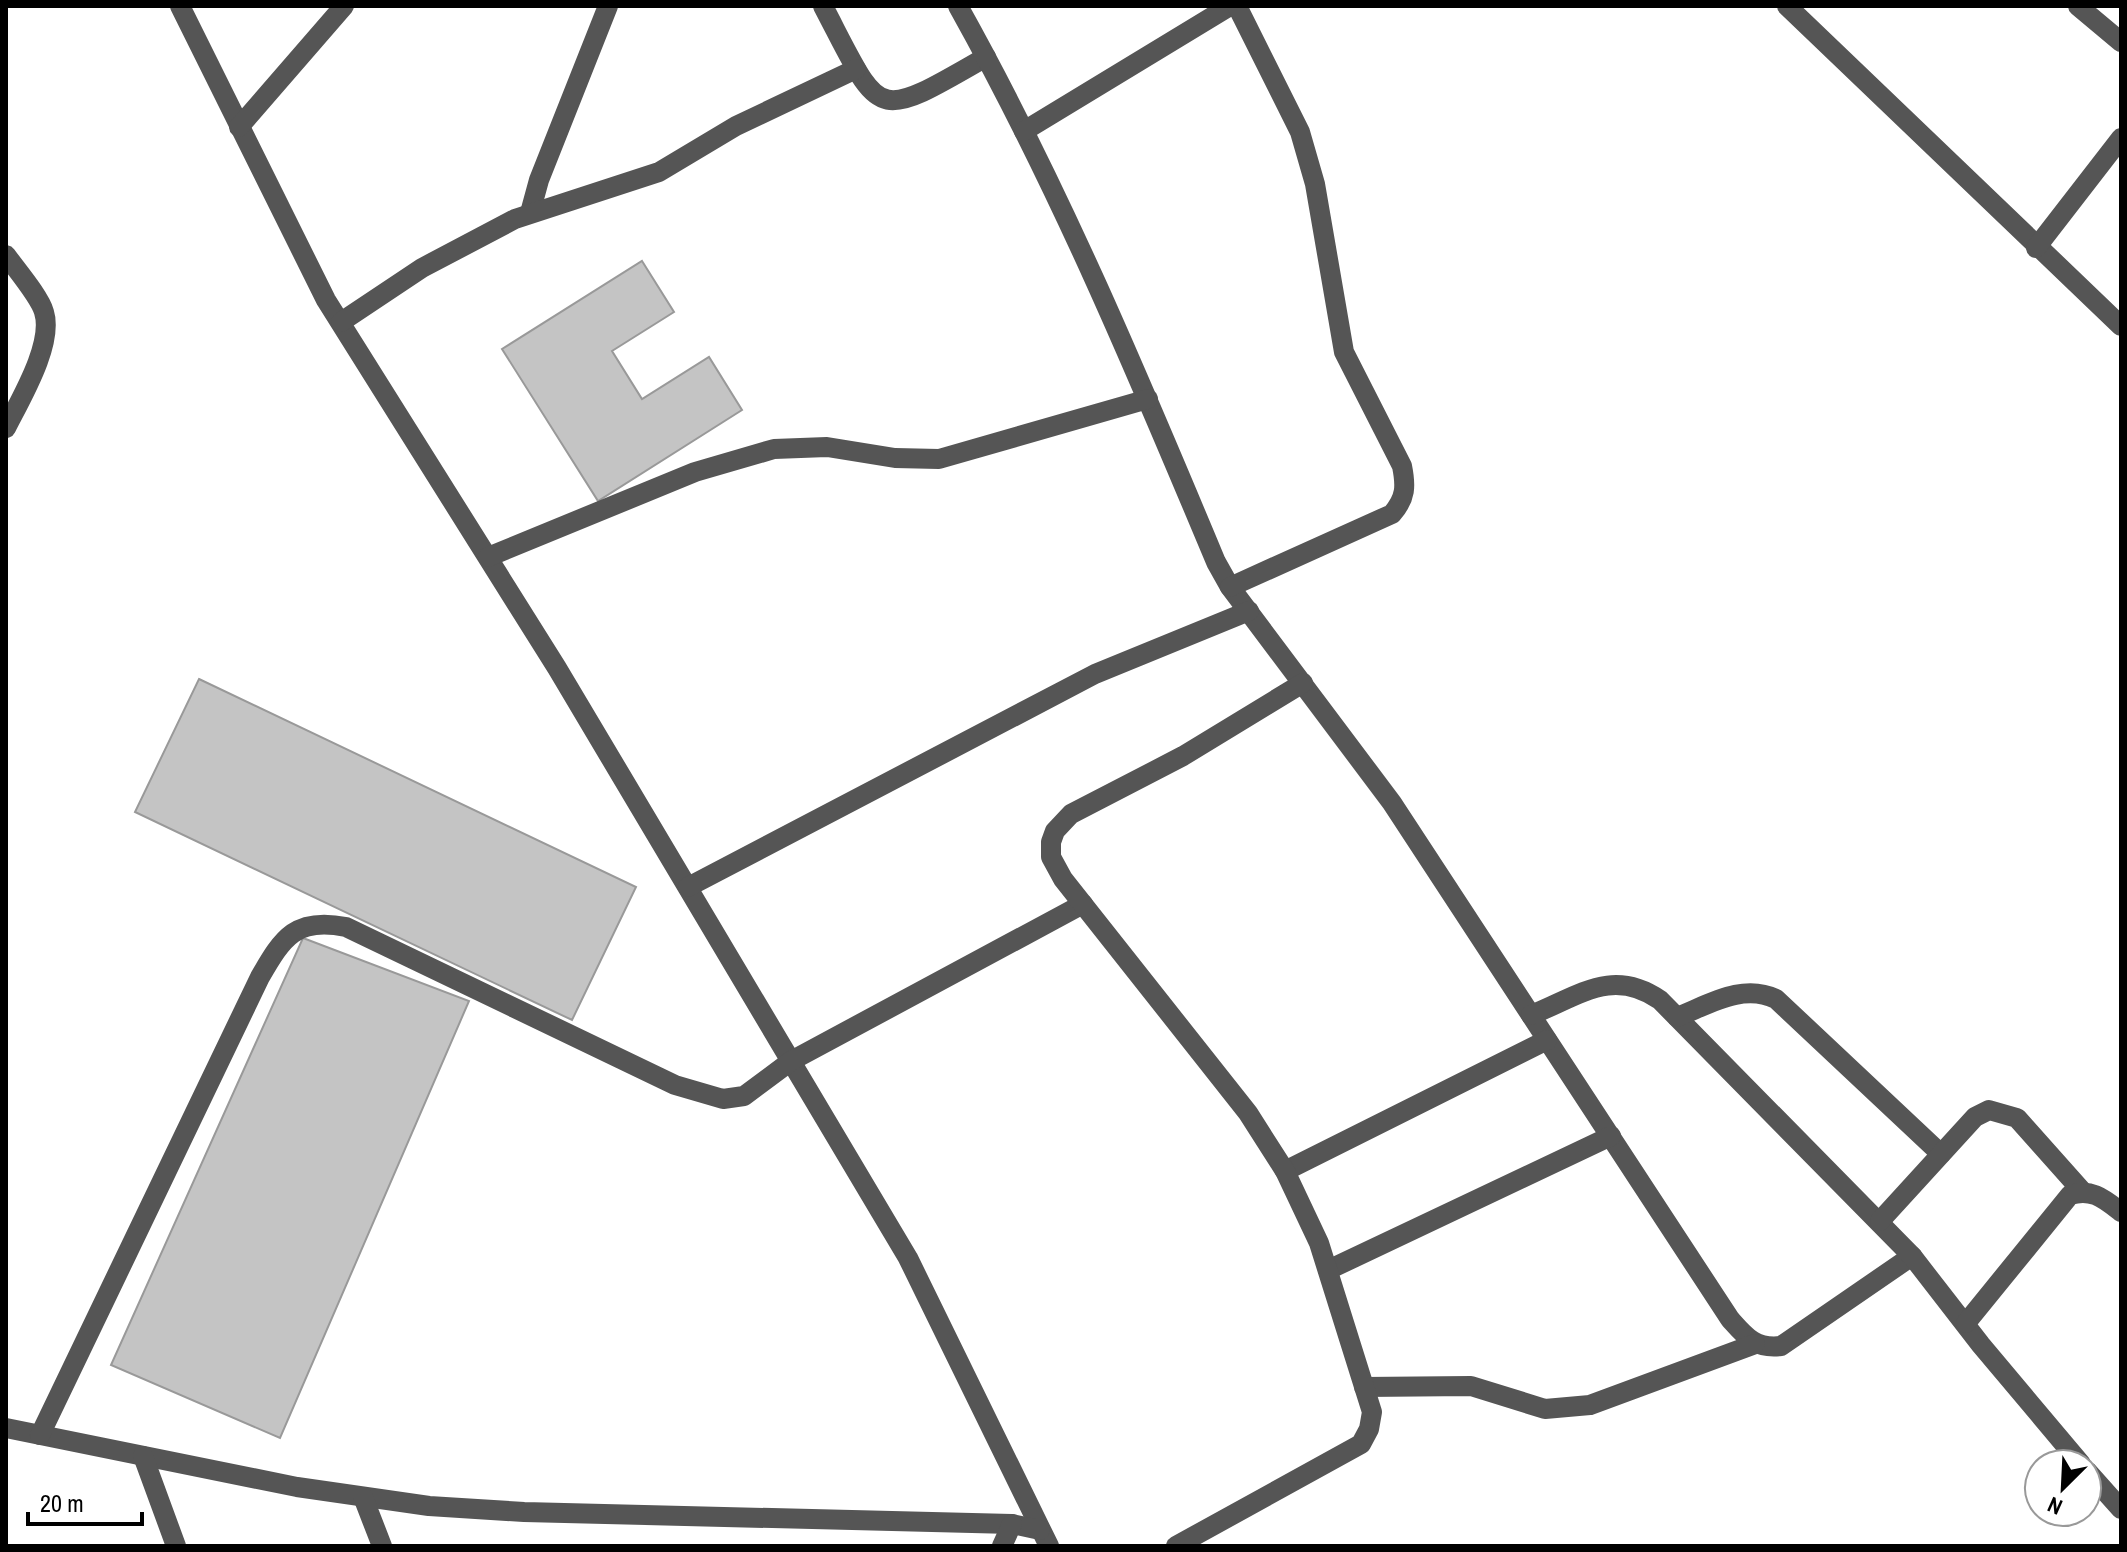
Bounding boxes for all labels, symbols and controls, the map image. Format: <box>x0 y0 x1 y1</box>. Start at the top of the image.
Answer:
north arrow <box>2023 1448 2103 1528</box>
scale bar <box>28 1476 142 1526</box>
text: 20 m <box>40 1487 84 1519</box>
text: N <box>2043 1490 2067 1523</box>

